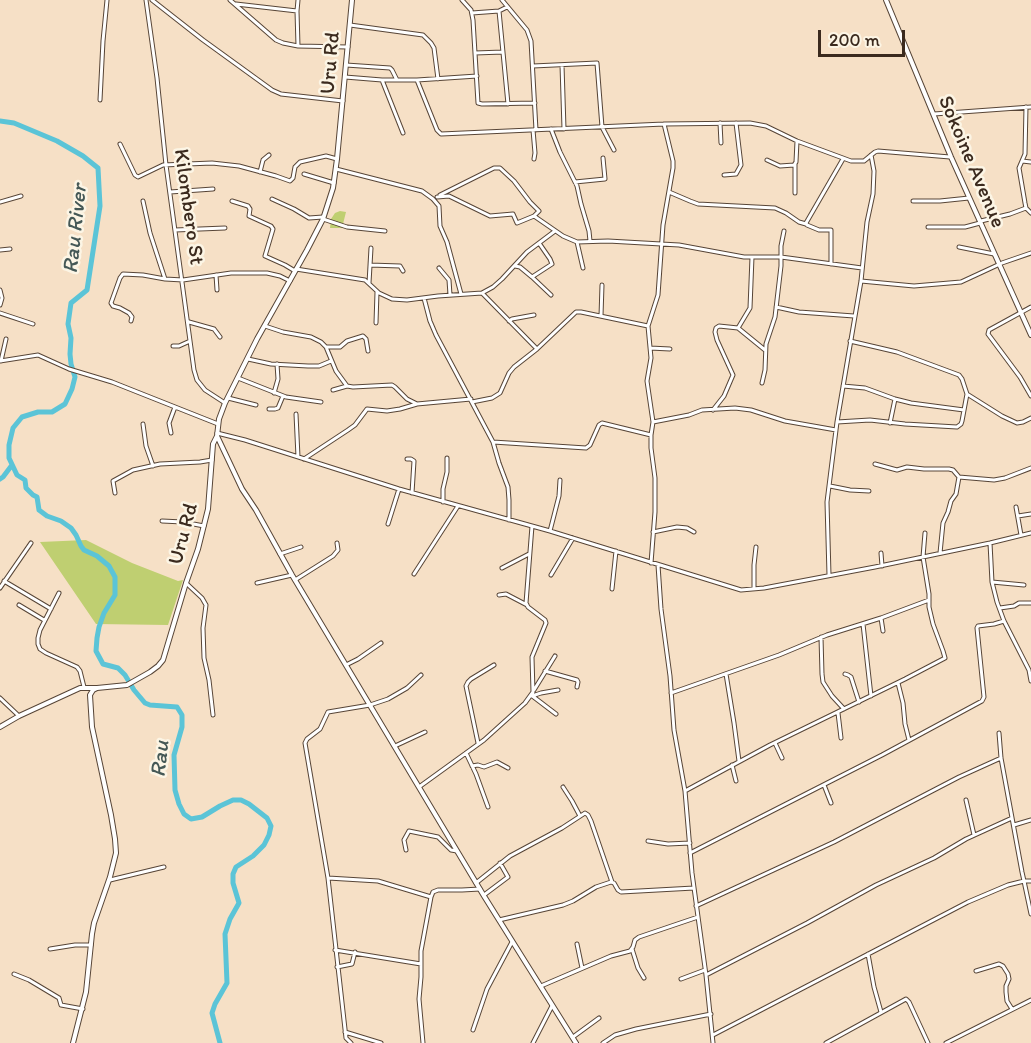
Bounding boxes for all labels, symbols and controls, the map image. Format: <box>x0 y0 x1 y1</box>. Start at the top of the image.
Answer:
scale bar <box>821 18 908 56</box>
text: 200 m <box>829 29 880 51</box>
street label: Uru Rd <box>316 31 346 95</box>
street label: Sokoine Avenue <box>932 92 1010 232</box>
street label: Kilombero St <box>167 147 209 267</box>
water label: Rau River <box>58 183 94 275</box>
street label: Uru Rd <box>164 500 204 568</box>
water label: Rau <box>146 739 176 779</box>

